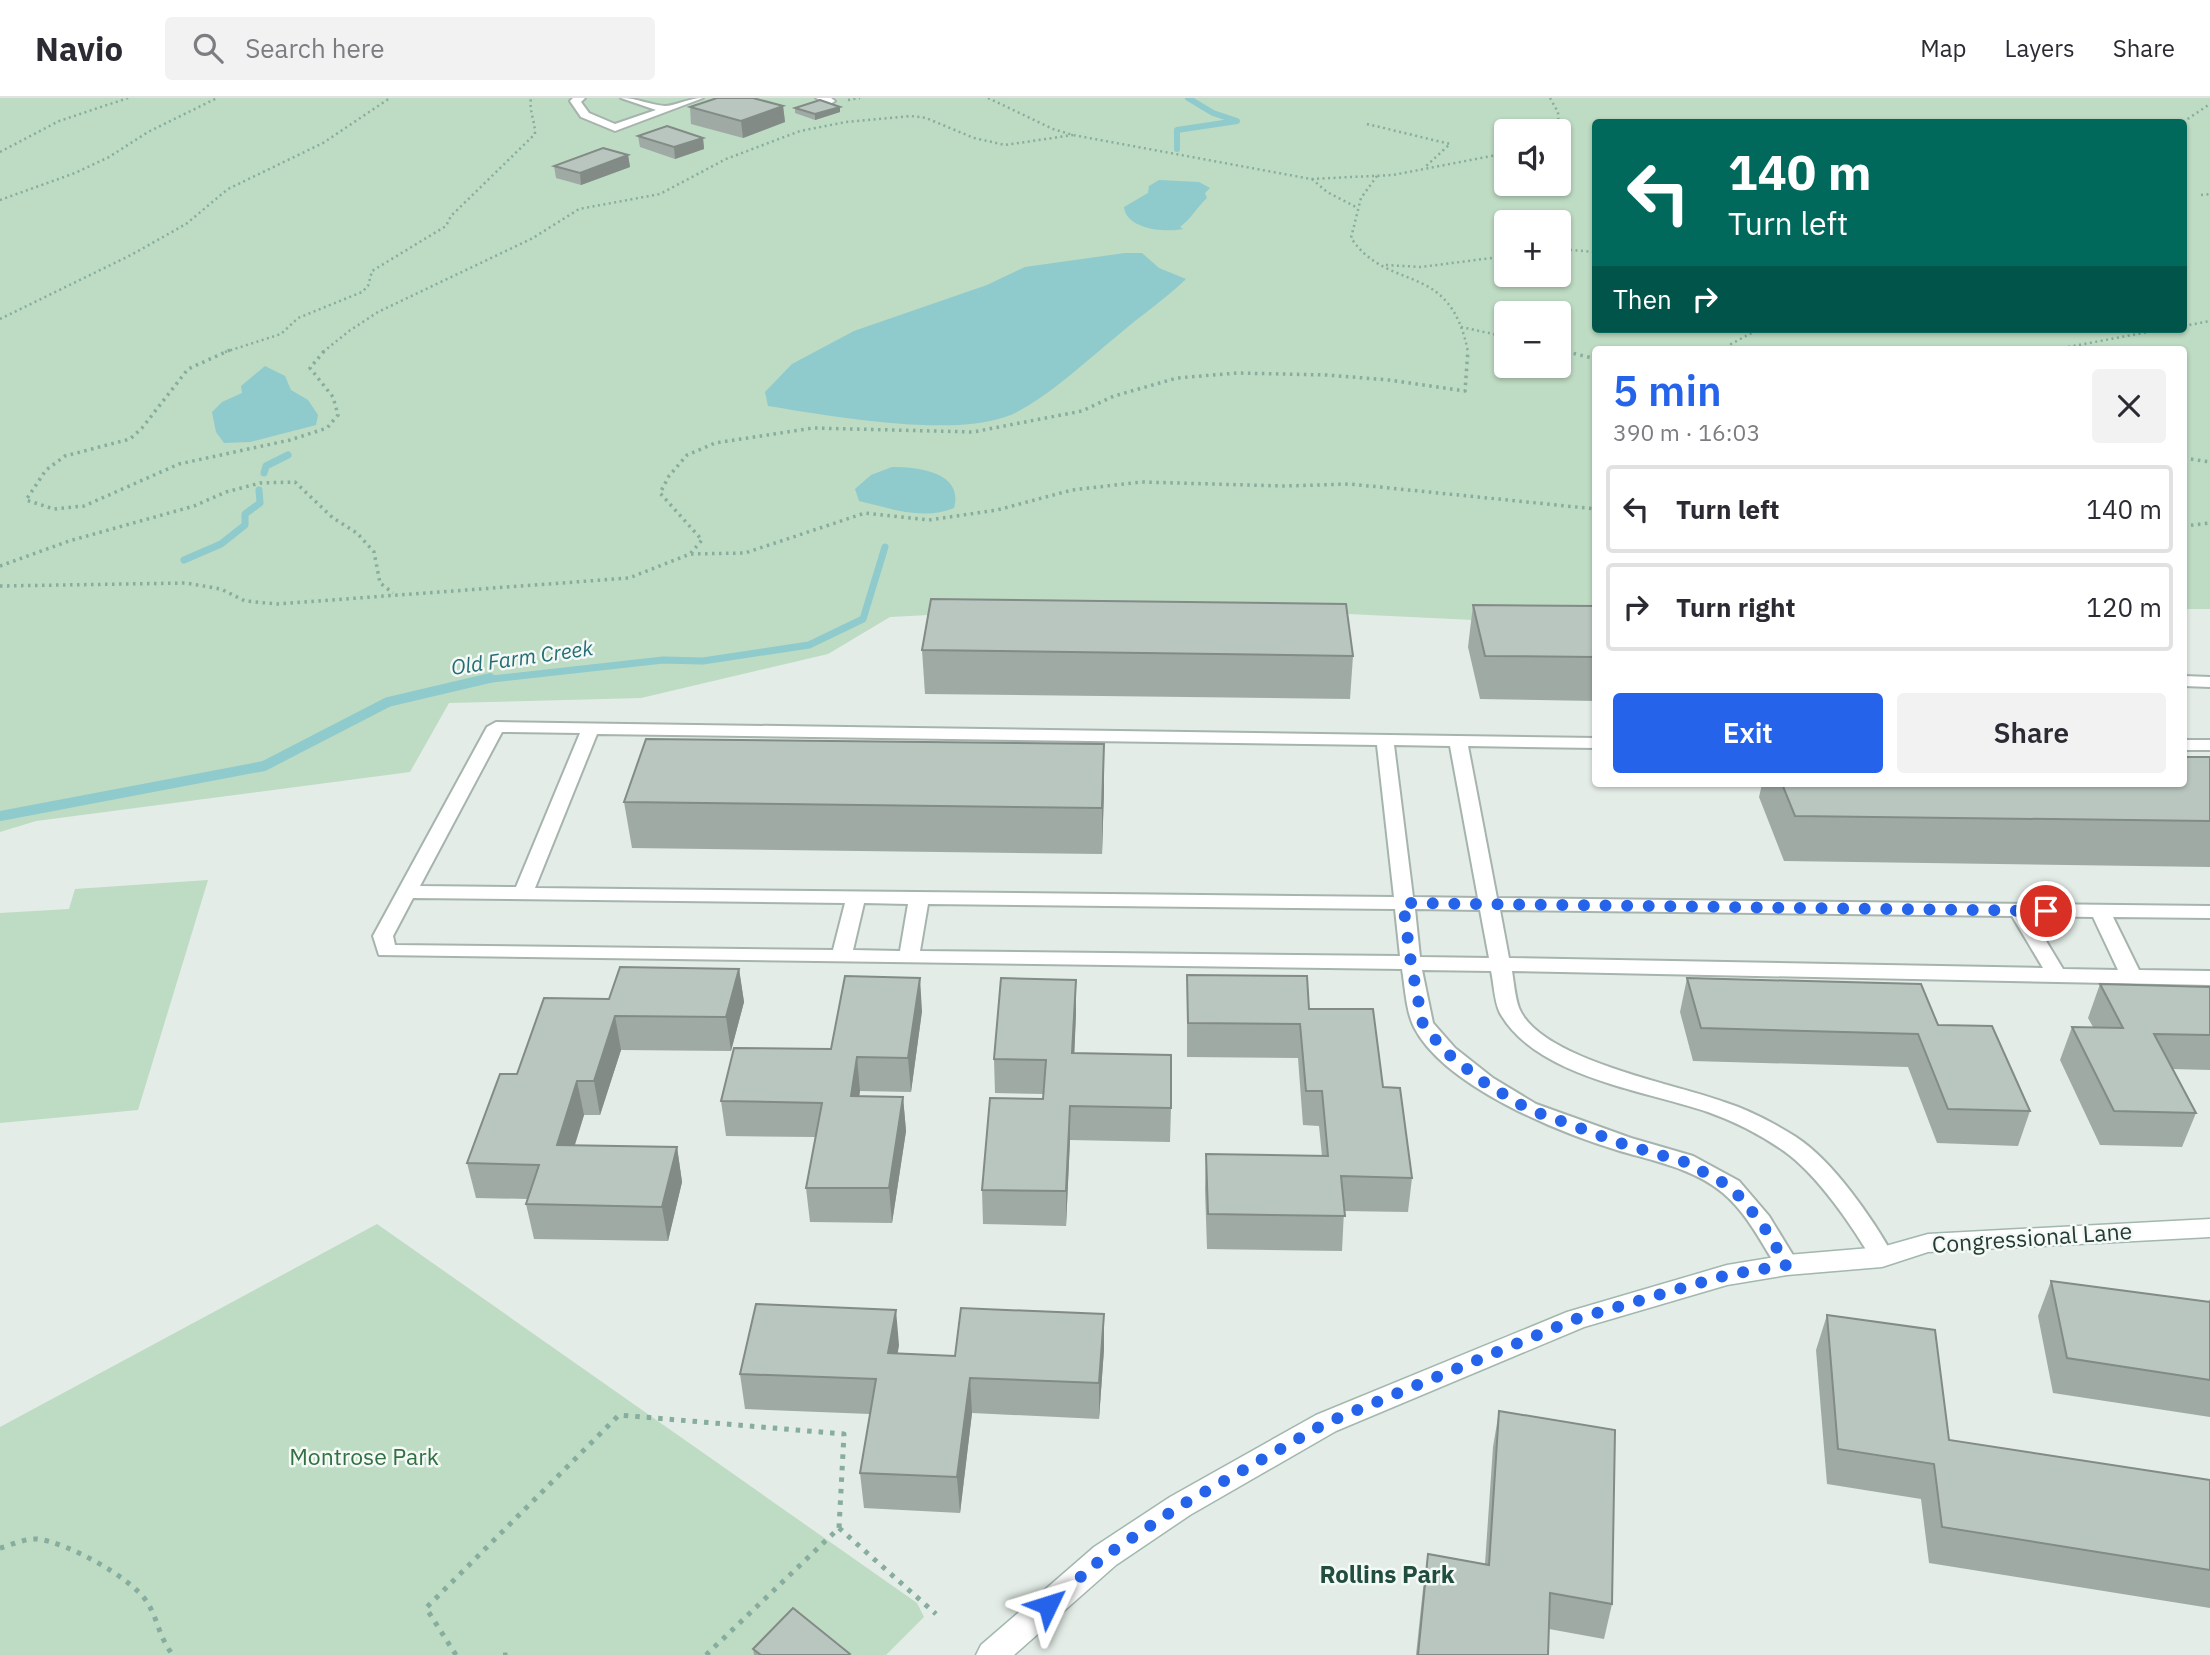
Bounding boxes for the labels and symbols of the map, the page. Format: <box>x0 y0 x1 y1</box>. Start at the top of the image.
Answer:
water label: Old Farm Creek <box>449 633 596 681</box>
pin <box>2016 881 2076 941</box>
street label: Congressional Lane <box>1931 1215 2133 1259</box>
park label: Montrose Park <box>289 1441 439 1471</box>
district label: Rollins Park <box>1319 1558 1455 1590</box>
position arrow <box>1011 1568 1085 1642</box>

